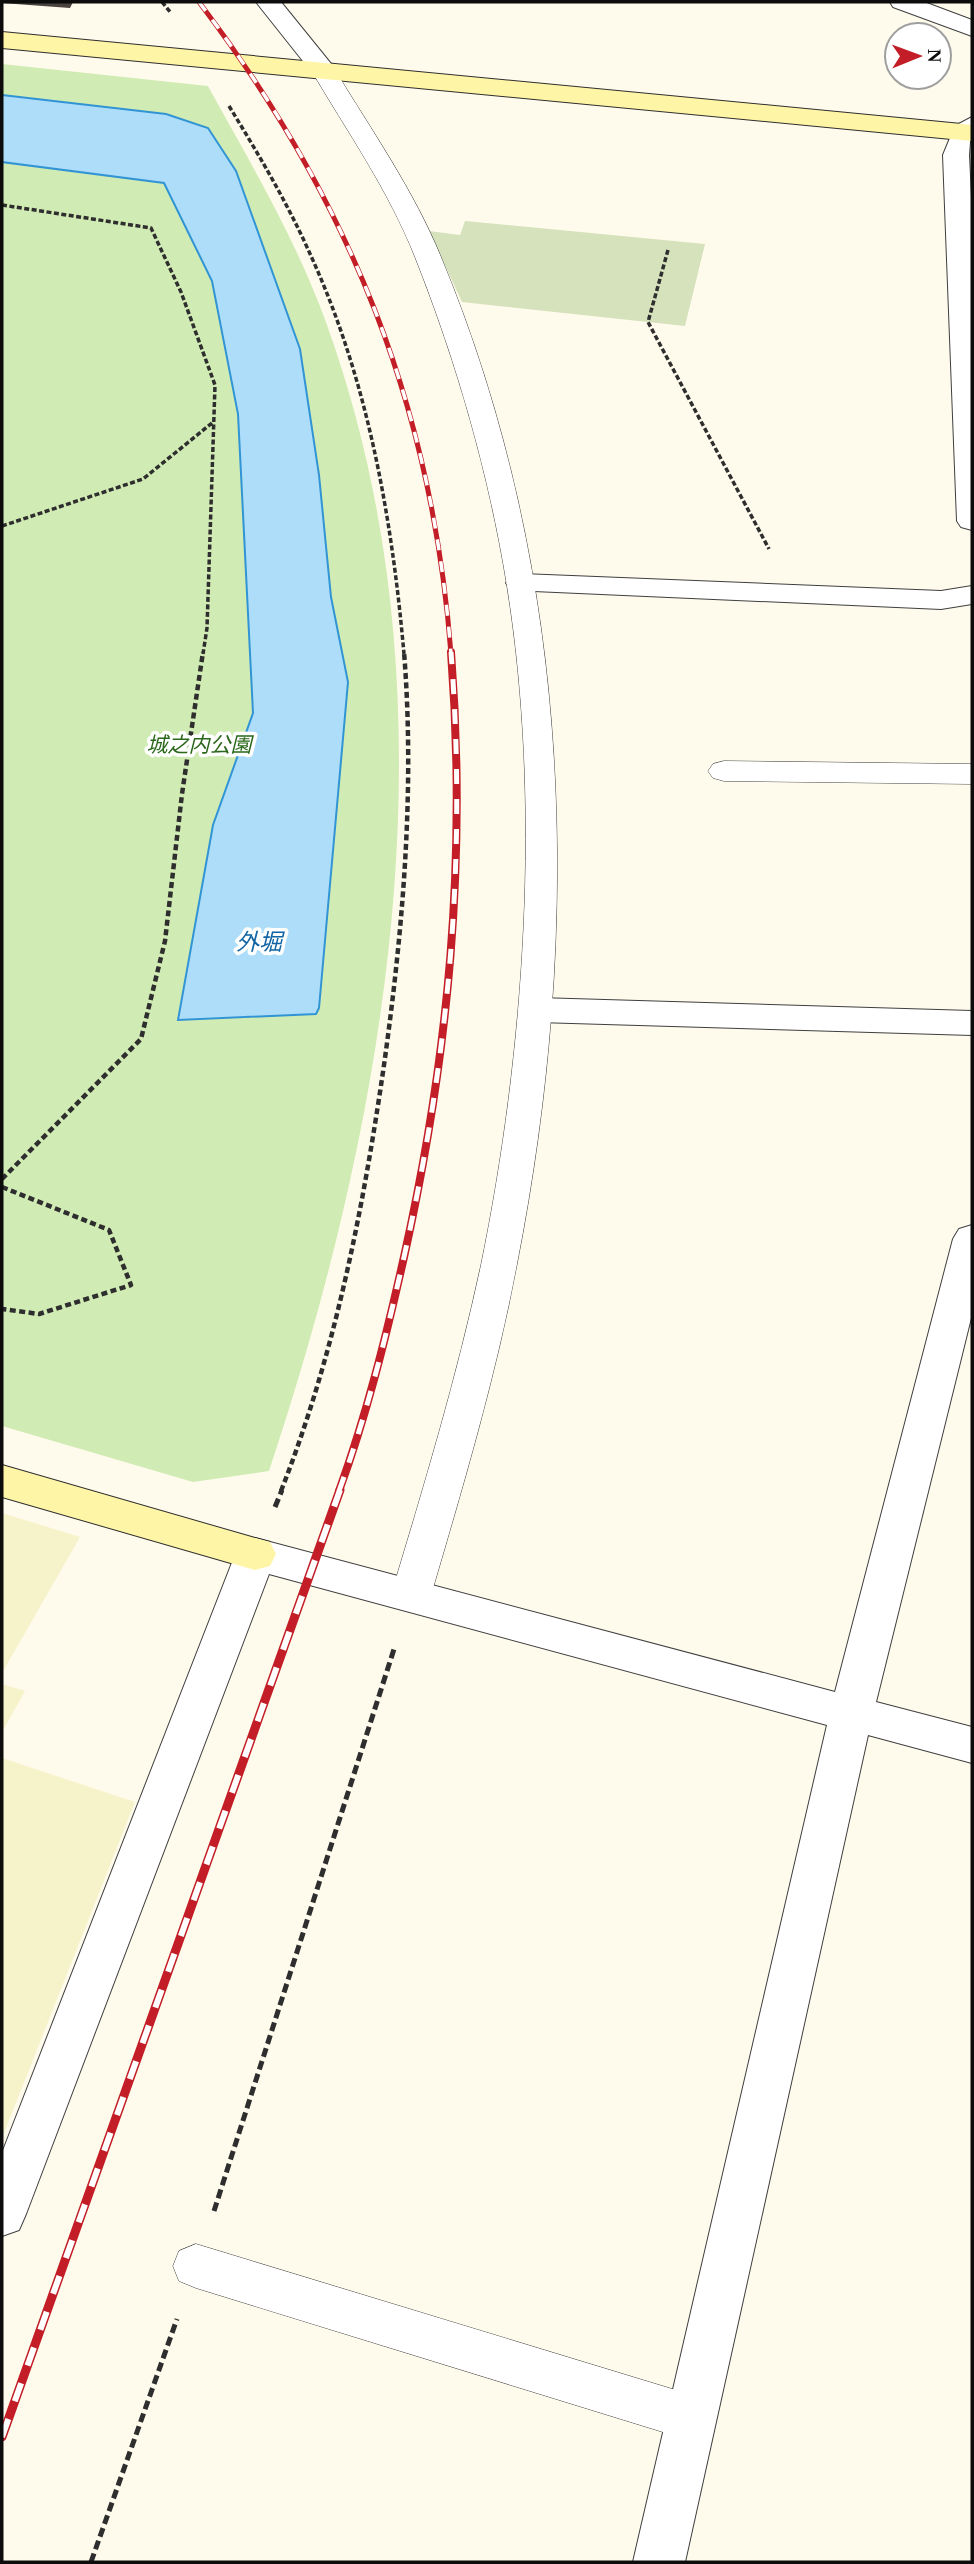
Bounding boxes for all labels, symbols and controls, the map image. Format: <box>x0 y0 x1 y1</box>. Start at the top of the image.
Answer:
north arrow <box>883 21 953 91</box>
text: N <box>924 49 945 63</box>
park label: 城之内公園 <box>147 733 254 757</box>
water label: 外堀 <box>236 930 285 955</box>

